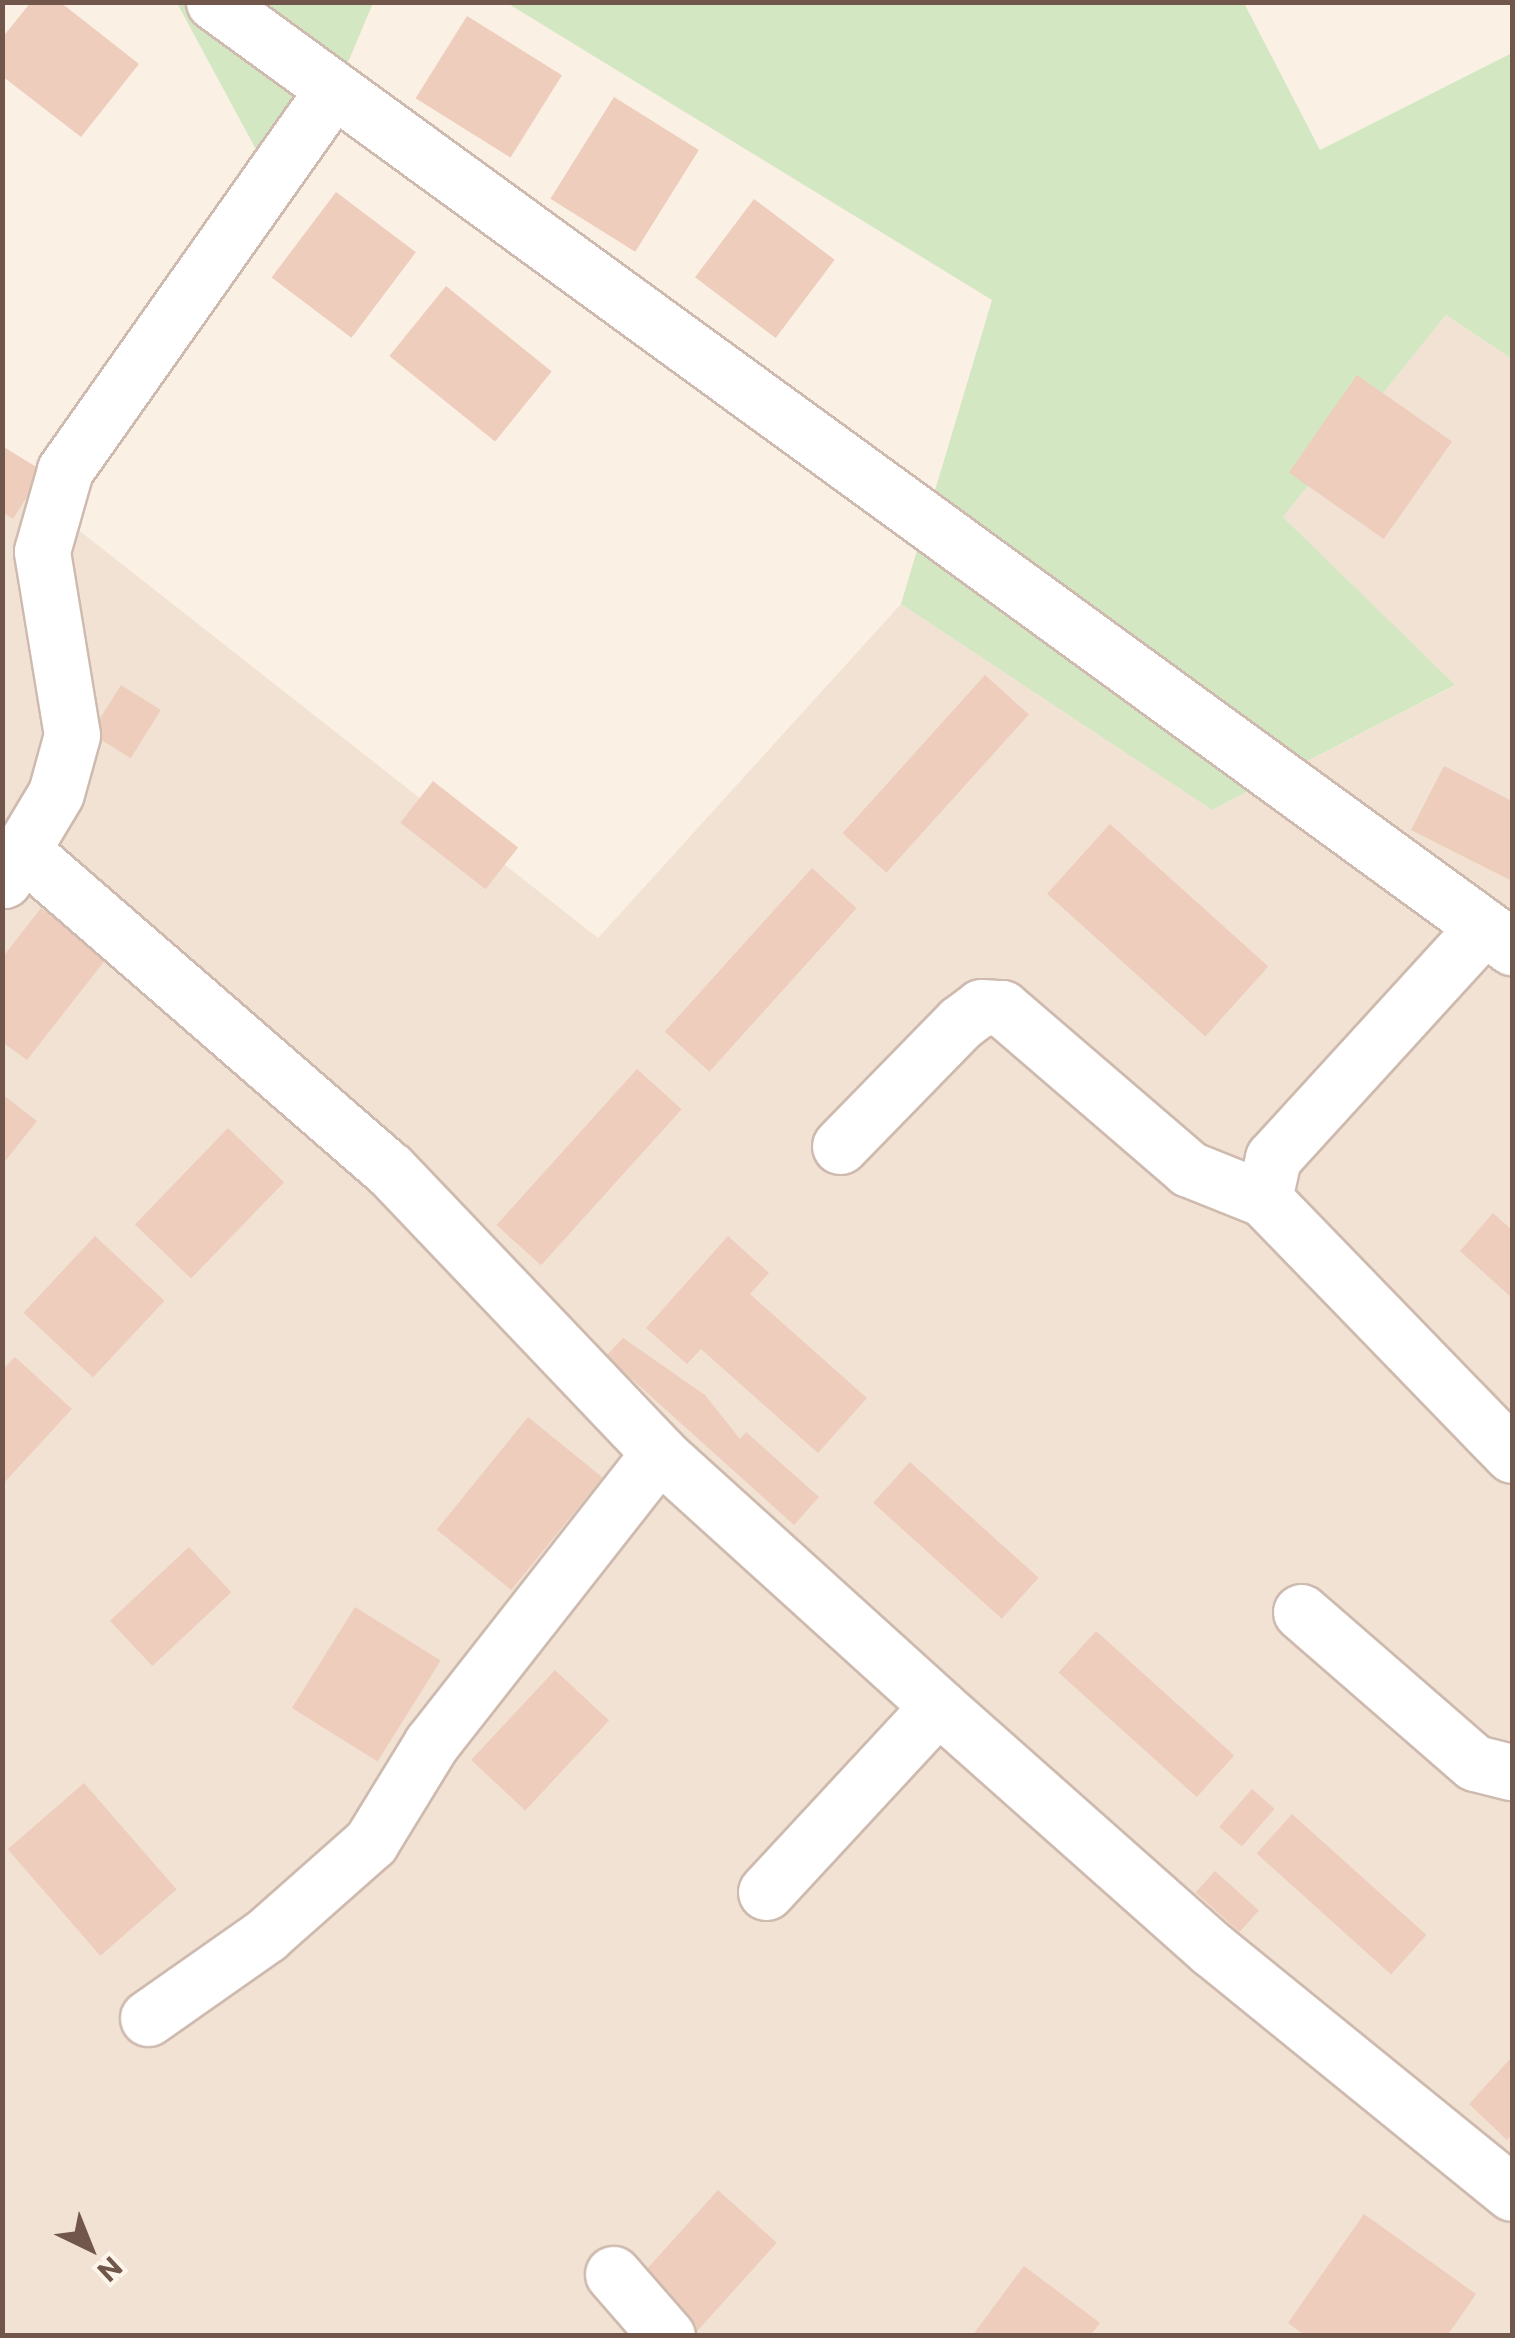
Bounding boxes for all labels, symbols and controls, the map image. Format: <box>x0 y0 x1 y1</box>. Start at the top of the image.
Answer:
north arrow <box>40 2198 140 2298</box>
text: N <box>91 2250 130 2290</box>

